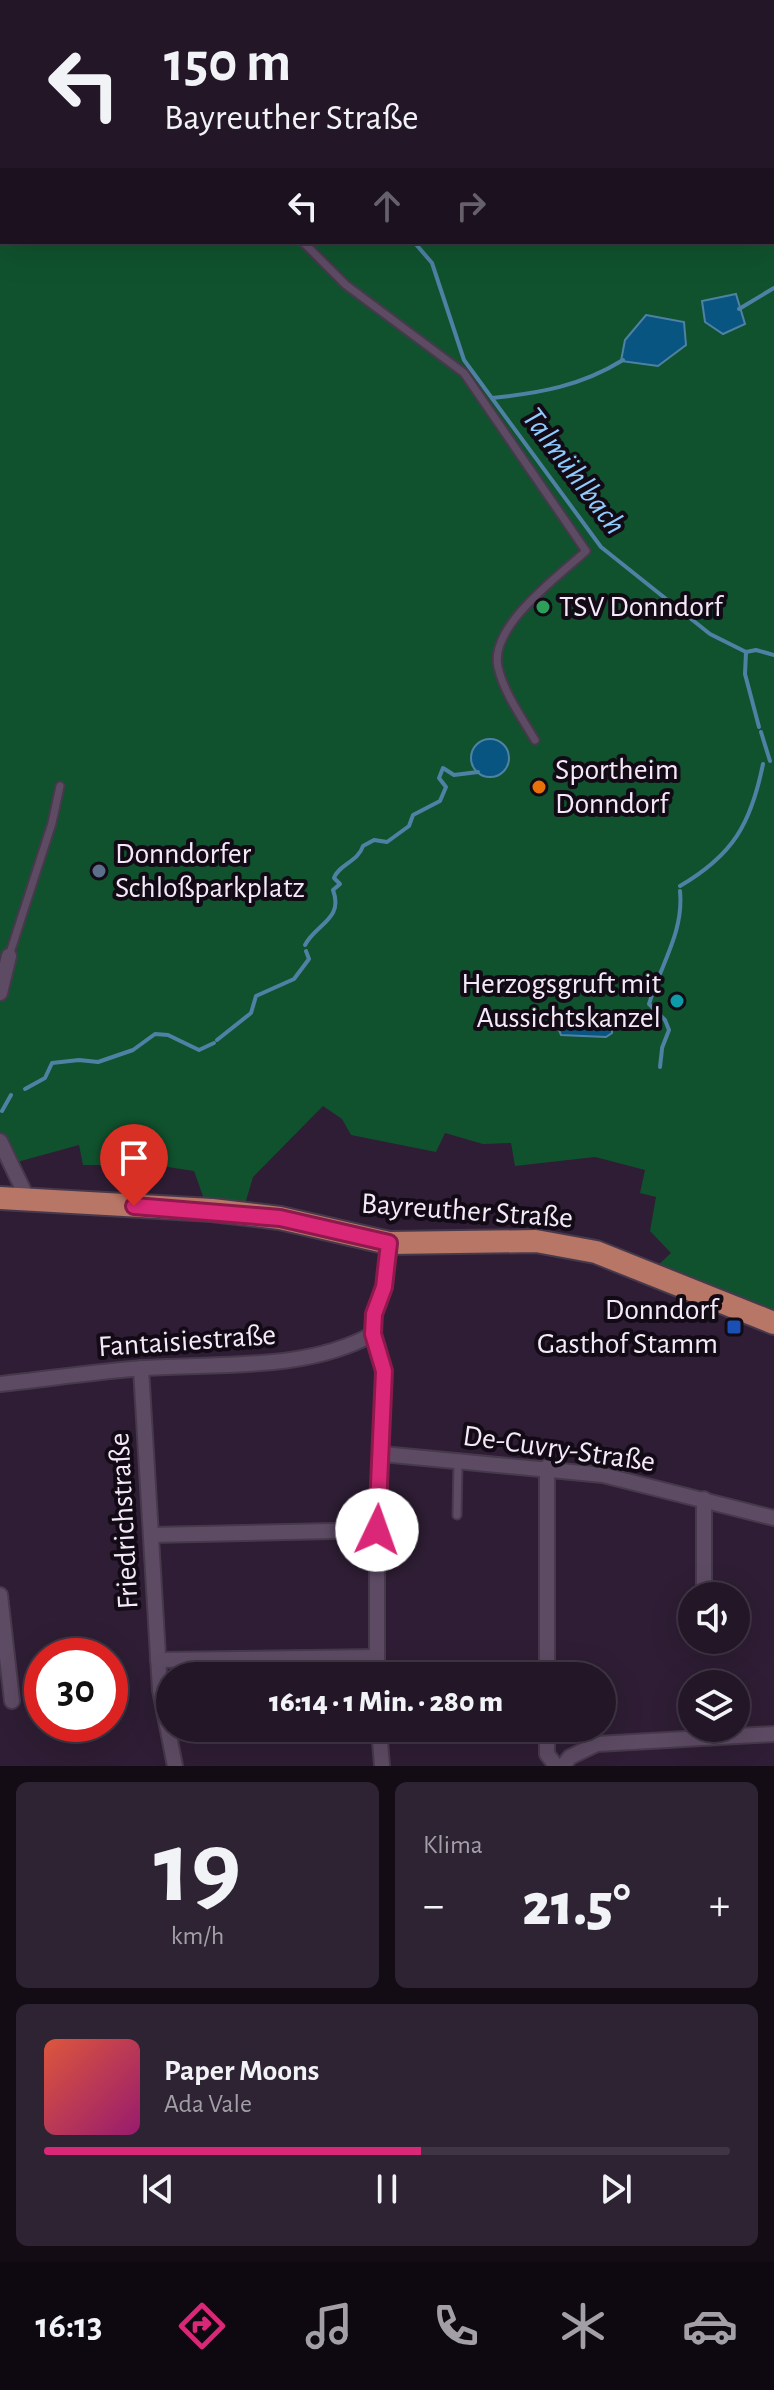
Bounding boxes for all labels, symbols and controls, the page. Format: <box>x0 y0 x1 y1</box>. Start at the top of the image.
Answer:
icon: left <box>32 32 136 136</box>
text: 150 m <box>164 35 291 91</box>
text: Bayreuther Straße <box>164 100 419 136</box>
icon: left <box>281 184 325 228</box>
icon: ahead <box>365 184 409 228</box>
icon: right <box>449 184 493 228</box>
water label: Talmühlbach <box>516 402 632 540</box>
place label: TSV Donndorf <box>559 592 724 622</box>
marker: TSV Donndorf <box>534 598 552 616</box>
place label: Sportheim Donndorf <box>555 755 679 819</box>
marker: Sportheim Donndorf <box>530 778 548 796</box>
place label: Donndorfer Schloßparkplatz <box>115 839 305 903</box>
marker: Donndorfer Schloßparkplatz <box>90 862 108 880</box>
place label: Herzogsgruft mit Aussichtskanzel <box>461 969 661 1033</box>
marker: Herzogsgruft mit Aussichtskanzel <box>668 992 686 1010</box>
pin <box>100 1124 168 1206</box>
icon: arrive <box>112 1136 156 1180</box>
street label: Bayreuther Straße <box>360 1189 574 1233</box>
place label: Donndorf Gasthof Stamm <box>537 1295 720 1359</box>
marker: Donndorf Gasthof Stamm <box>725 1318 743 1336</box>
street label: Fantaisiestraße <box>97 1320 277 1362</box>
street label: De-Cuvry-Straße <box>461 1421 657 1477</box>
street label: Friedrichstraße <box>104 1432 144 1610</box>
position arrow <box>335 1488 419 1572</box>
map controls <box>678 1582 750 1742</box>
button: sound <box>678 1582 750 1654</box>
speed limit sign: 30 <box>24 1638 128 1742</box>
button: layers <box>678 1670 750 1742</box>
text: 16:14 · 1 Min. · 280 m <box>269 1687 503 1717</box>
text: 19 <box>154 1817 241 1921</box>
text: Klima <box>423 1832 483 1858</box>
text: 21.5° <box>522 1876 631 1936</box>
text: − <box>423 1884 444 1928</box>
text: + <box>709 1884 730 1928</box>
text: km/h <box>171 1923 224 1949</box>
text: Paper Moons <box>164 2056 319 2086</box>
text: Ada Vale <box>164 2091 252 2117</box>
icon: previous <box>136 2167 180 2211</box>
icon: pause <box>365 2167 409 2211</box>
icon: next <box>594 2167 638 2211</box>
icon: directions <box>174 2298 230 2354</box>
icon: music <box>301 2298 357 2354</box>
icon: phone <box>428 2298 484 2354</box>
icon: climate <box>555 2298 611 2354</box>
icon: car <box>682 2298 738 2354</box>
text: 16:13 <box>36 2308 103 2344</box>

